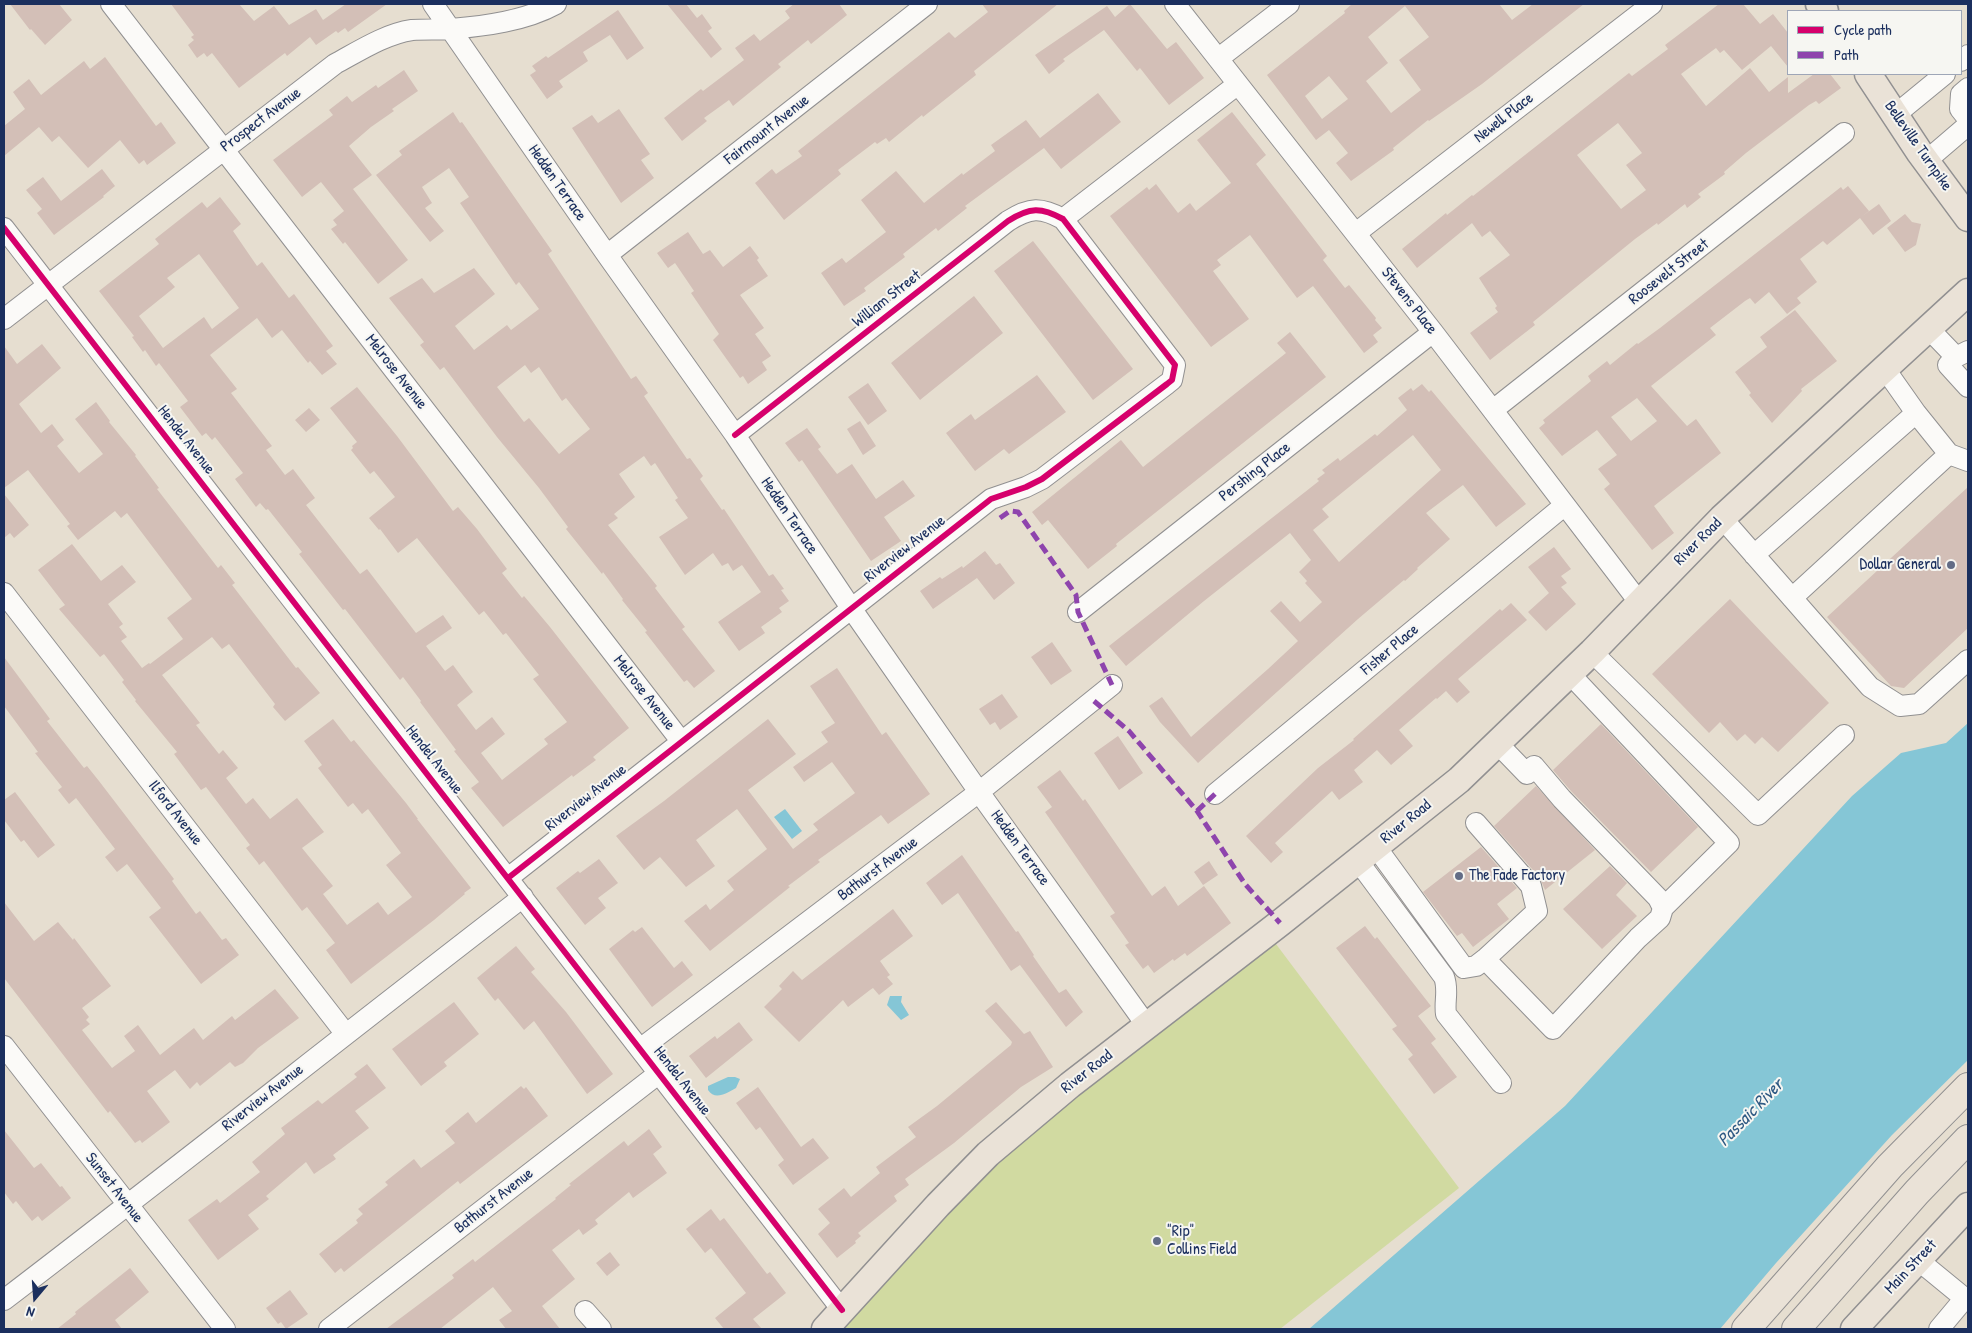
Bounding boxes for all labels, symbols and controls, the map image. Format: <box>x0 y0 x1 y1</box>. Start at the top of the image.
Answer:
legend <box>1787 10 1962 75</box>
text: Cycle path <box>1834 19 1892 40</box>
text: Path <box>1834 44 1859 65</box>
street label: Prospect Avenue <box>217 84 305 156</box>
street label: Newell Place <box>1470 89 1538 147</box>
street label: Fairmount Avenue <box>721 91 813 169</box>
street label: Belleville Turnpike <box>1880 97 1956 195</box>
street label: Hedden Terrace <box>524 141 590 225</box>
street label: Roosevelt Street <box>1625 235 1713 309</box>
street label: Stevens Place <box>1377 264 1441 338</box>
street label: William Street <box>849 266 925 332</box>
street label: Melrose Avenue <box>361 331 431 413</box>
street label: Hendel Avenue <box>153 402 219 478</box>
street label: Pershing Place <box>1215 438 1295 506</box>
street label: Hedden Terrace <box>756 474 822 558</box>
street label: Riverview Avenue <box>861 511 949 587</box>
street label: River Road <box>1670 514 1726 570</box>
place label: Dollar General <box>1860 555 1941 575</box>
marker: Dollar General <box>1945 559 1957 571</box>
street label: Fisher Place <box>1357 620 1423 680</box>
street label: Melrose Avenue <box>609 652 679 734</box>
street label: Hendel Avenue <box>401 722 467 798</box>
street label: Riverview Avenue <box>542 760 630 836</box>
street label: Ilford Avenue <box>144 777 206 849</box>
street label: River Road <box>1377 796 1435 848</box>
street label: Hedden Terrace <box>986 807 1054 889</box>
street label: Bathurst Avenue <box>834 833 922 905</box>
place label: The Fade Factory <box>1469 866 1565 886</box>
marker: The Fade Factory <box>1453 870 1465 882</box>
street label: Hendel Avenue <box>649 1043 715 1119</box>
street label: River Road <box>1058 1046 1116 1098</box>
street label: Riverview Avenue <box>219 1060 307 1136</box>
water label: Passaic River <box>1714 1075 1788 1151</box>
street label: Sunset Avenue <box>81 1149 147 1227</box>
street label: Bathurst Avenue <box>451 1164 537 1238</box>
place label: "Rip" Collins Field <box>1167 1222 1236 1260</box>
marker: "Rip" Collins Field <box>1151 1235 1163 1247</box>
street label: Main Street <box>1881 1236 1941 1298</box>
north arrow <box>10 1273 60 1323</box>
text: N <box>24 1303 37 1323</box>

